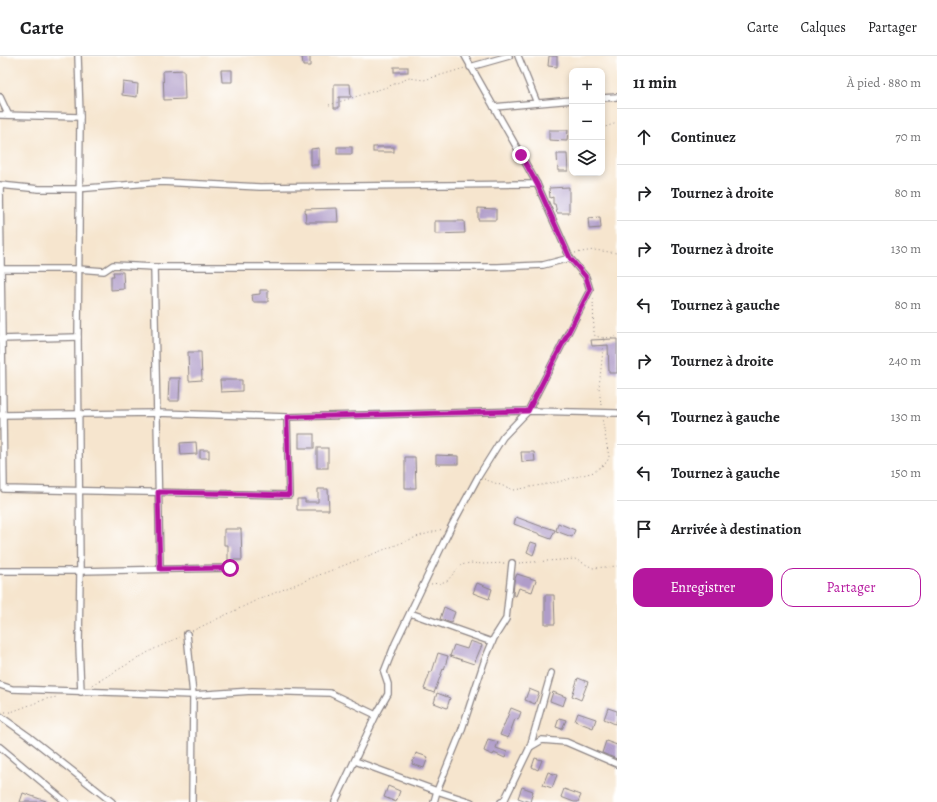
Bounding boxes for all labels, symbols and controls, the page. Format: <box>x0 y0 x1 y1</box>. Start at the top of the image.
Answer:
text: Carte <box>20 15 64 41</box>
text: Carte <box>747 18 778 37</box>
text: Calques <box>800 18 846 37</box>
text: Partager <box>868 18 917 37</box>
map controls <box>569 68 605 176</box>
button: + <box>569 68 605 104</box>
text: 11 min <box>633 71 677 94</box>
text: À pied · 880 m <box>847 74 921 91</box>
button: − <box>569 104 605 140</box>
icon: ahead <box>633 126 655 148</box>
text: Continuez <box>671 127 736 147</box>
text: 70 m <box>895 128 921 145</box>
button: layers <box>569 140 605 176</box>
route end <box>512 146 530 164</box>
icon: right <box>633 182 655 204</box>
text: Tournez à droite <box>671 183 774 203</box>
text: 80 m <box>894 184 921 201</box>
icon: right <box>633 238 655 260</box>
text: Tournez à droite <box>671 239 774 259</box>
text: 130 m <box>891 240 921 257</box>
icon: left <box>633 294 655 316</box>
text: Tournez à gauche <box>671 295 780 315</box>
text: 80 m <box>894 296 921 313</box>
icon: right <box>633 350 655 372</box>
text: Tournez à droite <box>671 351 774 371</box>
text: 240 m <box>889 352 921 369</box>
icon: left <box>633 406 655 428</box>
text: Tournez à gauche <box>671 407 780 427</box>
text: 130 m <box>891 408 921 425</box>
icon: left <box>633 462 655 484</box>
text: Tournez à gauche <box>671 463 780 483</box>
text: 150 m <box>891 464 921 481</box>
icon: arrive <box>633 518 655 540</box>
text: Arrivée à destination <box>671 519 802 539</box>
route start <box>221 559 239 577</box>
button: Enregistrer <box>633 568 773 607</box>
button: Partager <box>781 568 921 607</box>

